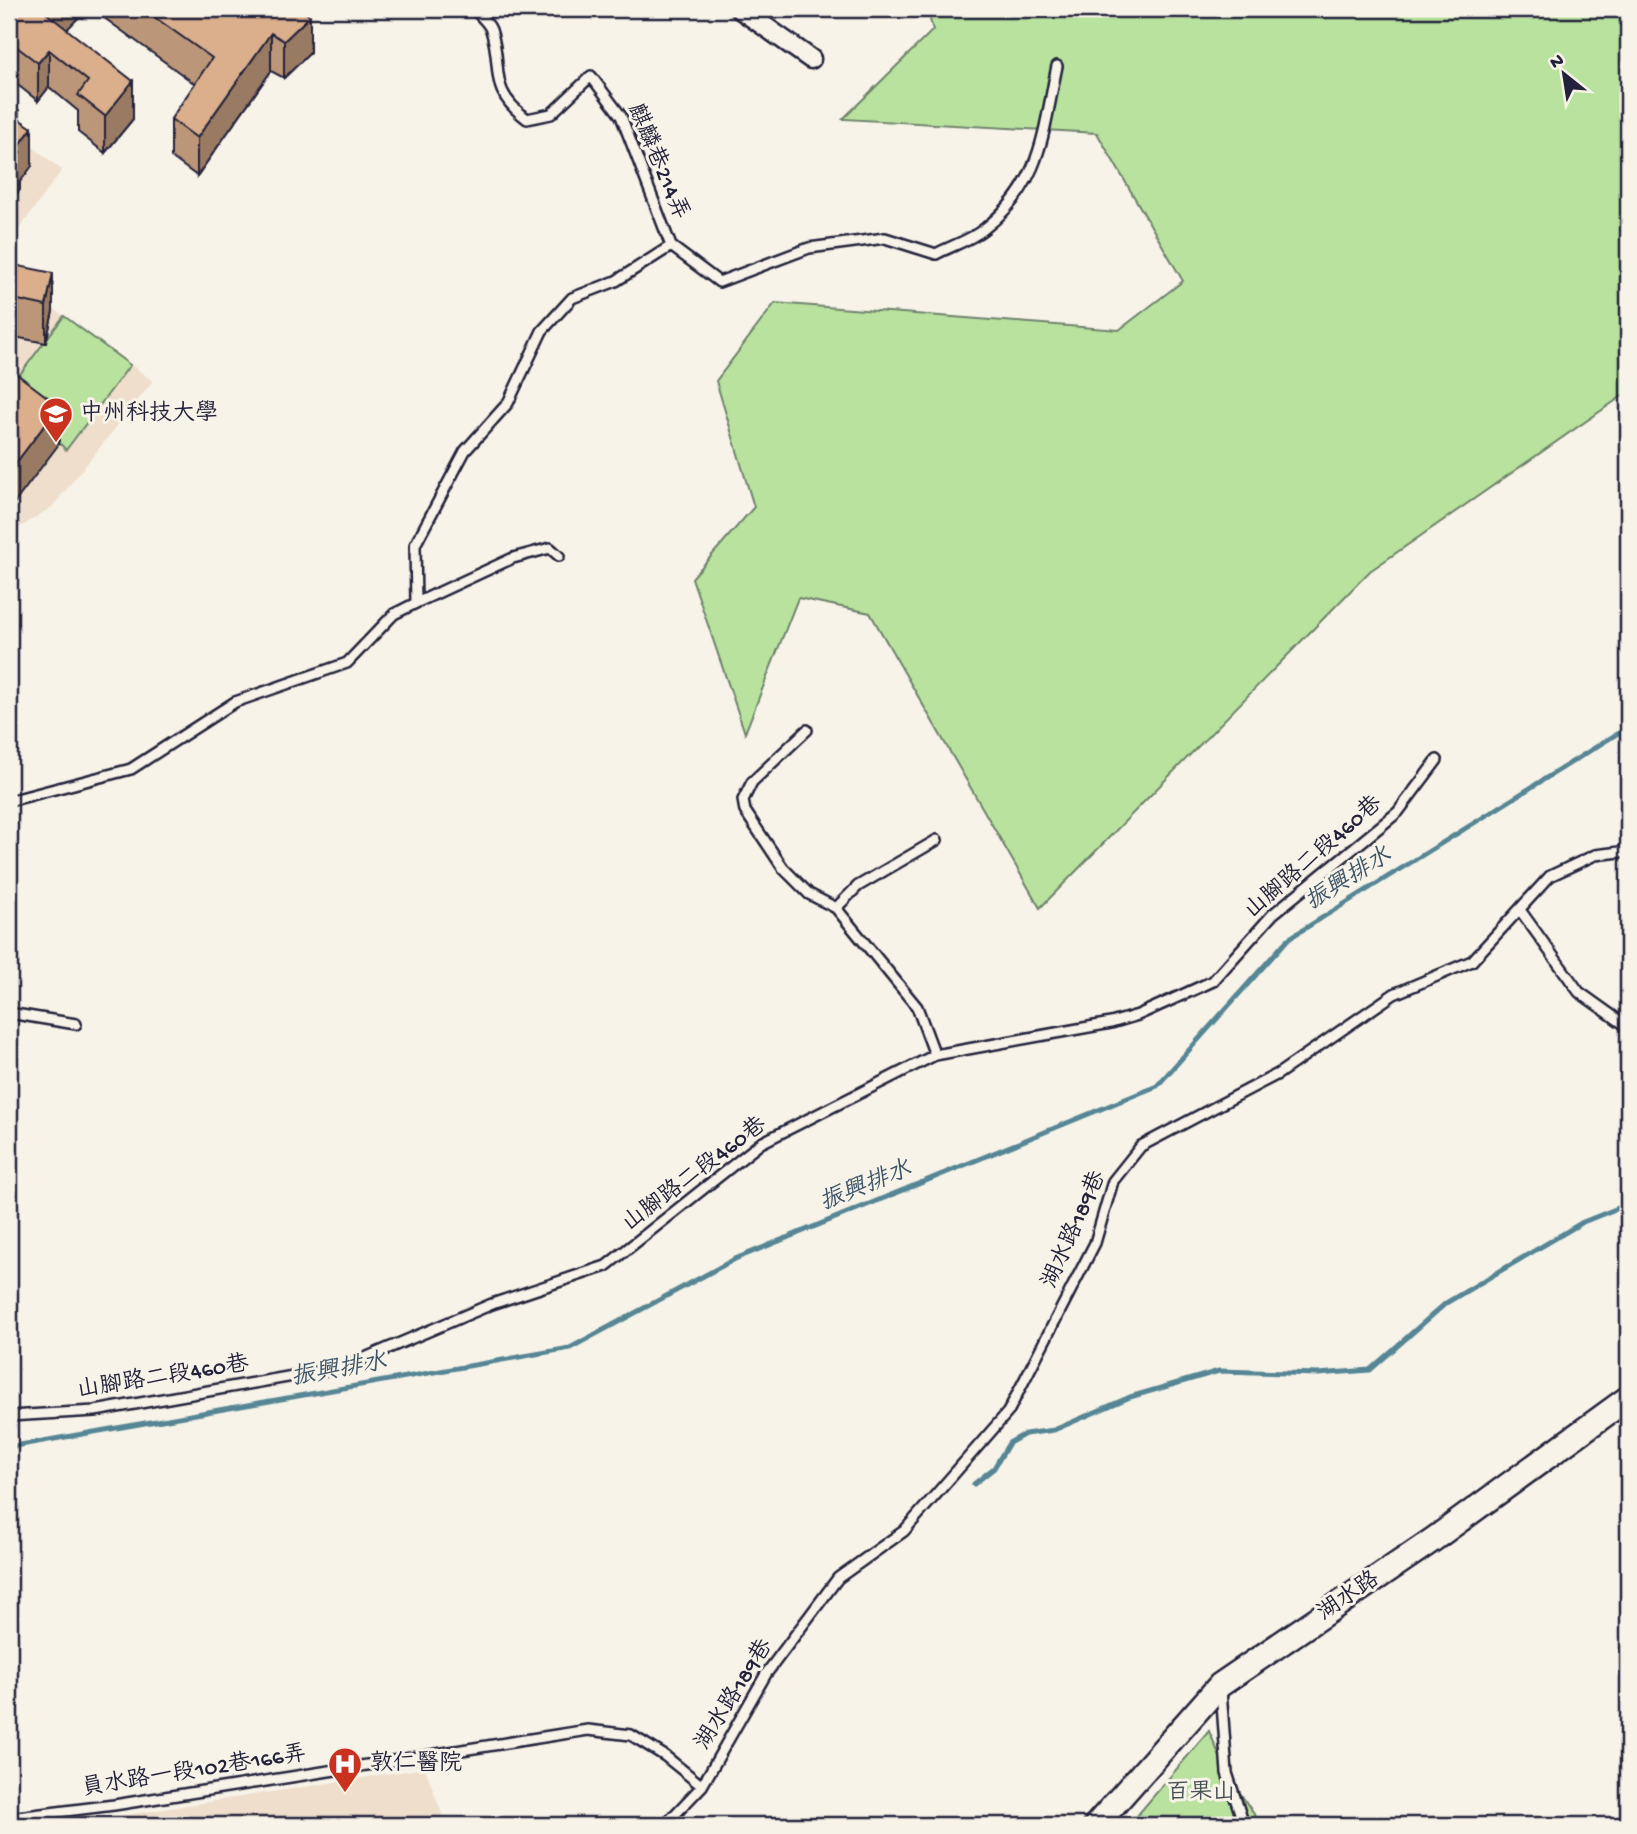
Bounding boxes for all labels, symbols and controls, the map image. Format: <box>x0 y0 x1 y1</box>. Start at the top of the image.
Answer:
north arrow <box>1528 38 1598 108</box>
text: N <box>1546 49 1568 75</box>
street label: 麒麟巷214弄 <box>620 100 694 224</box>
school or university icon: 中州科技大學 <box>37 395 75 444</box>
place label: 中州科技大學 <box>80 400 218 428</box>
street label: 山腳路二段460巷 <box>1239 789 1389 925</box>
water label: 振興排水 <box>1300 841 1398 918</box>
street label: 山腳路二段460巷 <box>617 1111 773 1238</box>
water label: 振興排水 <box>816 1154 917 1218</box>
street label: 湖水路189巷 <box>1036 1166 1113 1293</box>
water label: 振興排水 <box>289 1347 390 1394</box>
street label: 山腳路二段460巷 <box>75 1350 252 1405</box>
street label: 湖水路 <box>1312 1566 1385 1627</box>
street label: 湖水路189巷 <box>689 1633 780 1755</box>
street label: 員水路一段102巷166弄 <box>80 1740 308 1803</box>
hospital icon: 敦仁醫院 <box>326 1745 364 1794</box>
place label: 敦仁醫院 <box>370 1750 462 1778</box>
park label: 百果山 <box>1167 1780 1236 1807</box>

